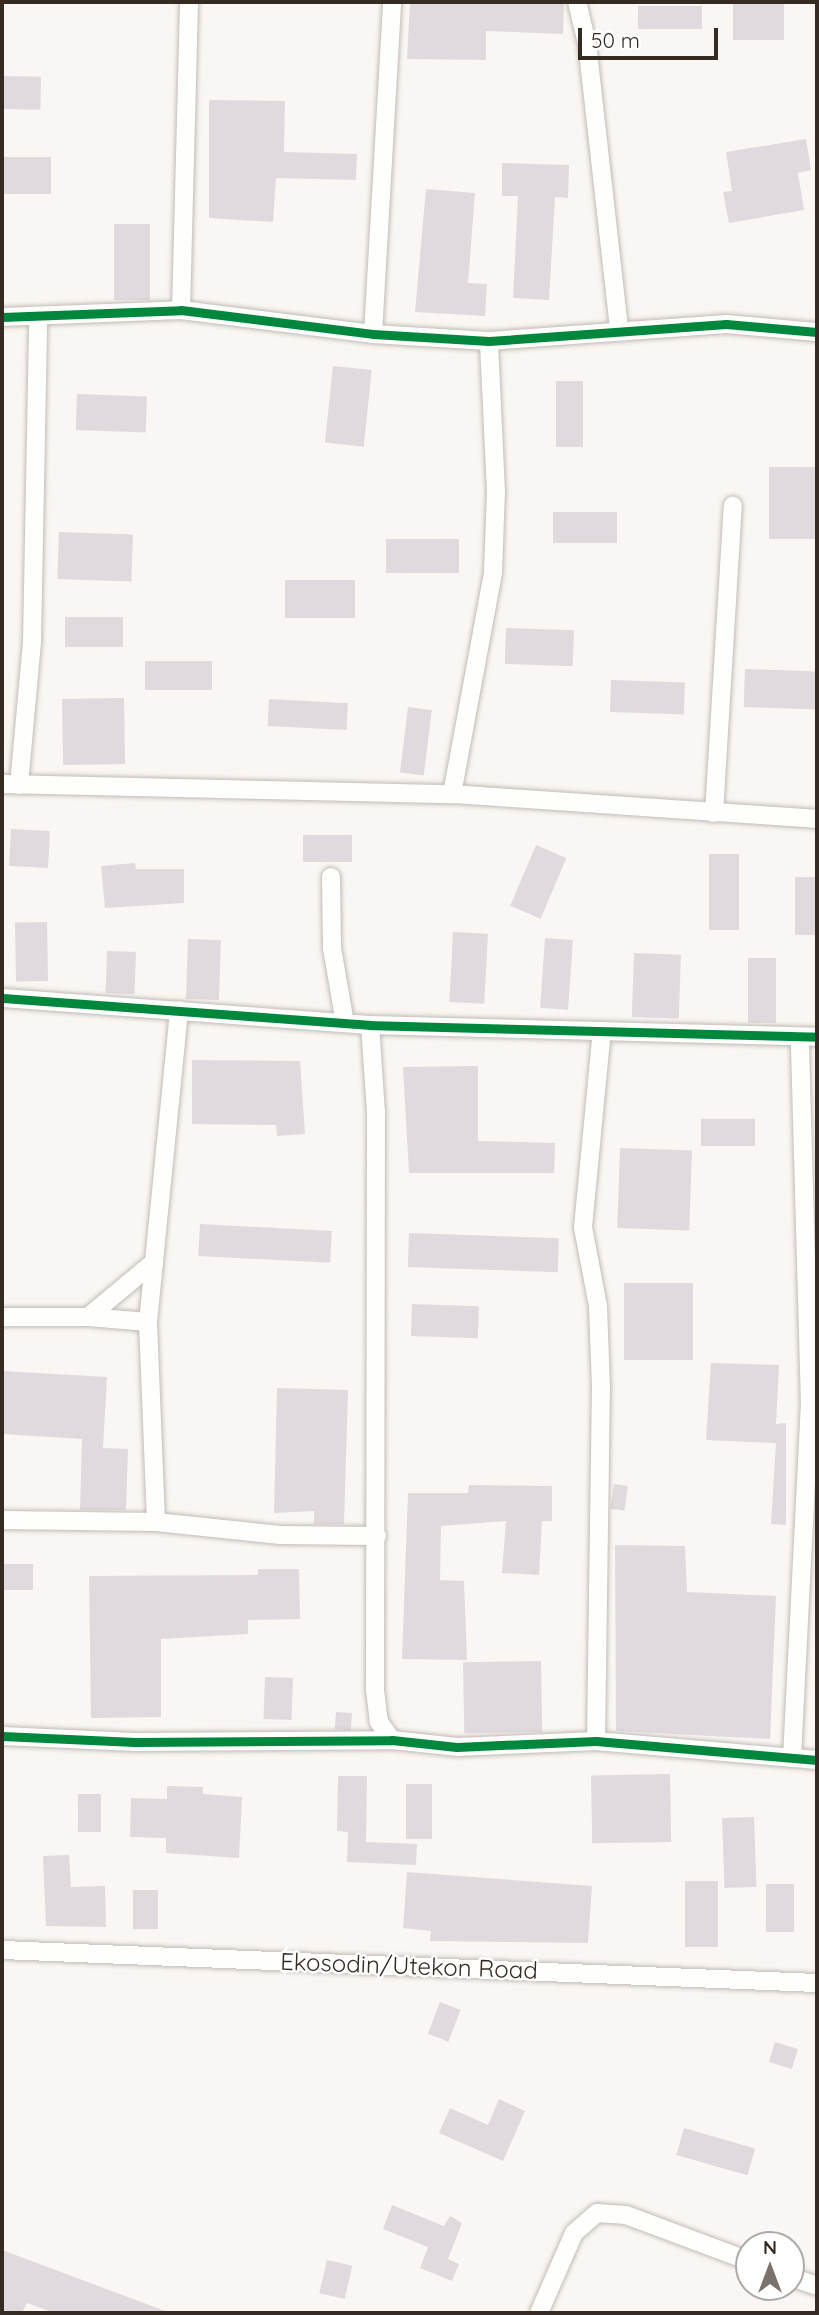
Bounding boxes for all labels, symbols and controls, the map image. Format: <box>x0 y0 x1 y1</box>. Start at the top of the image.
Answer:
scale bar <box>581 14 721 58</box>
text: 50 m <box>591 27 640 53</box>
street label: Ekosodin/Utekon Road <box>280 1947 538 1985</box>
north arrow <box>735 2231 805 2301</box>
text: N <box>763 2235 777 2259</box>

